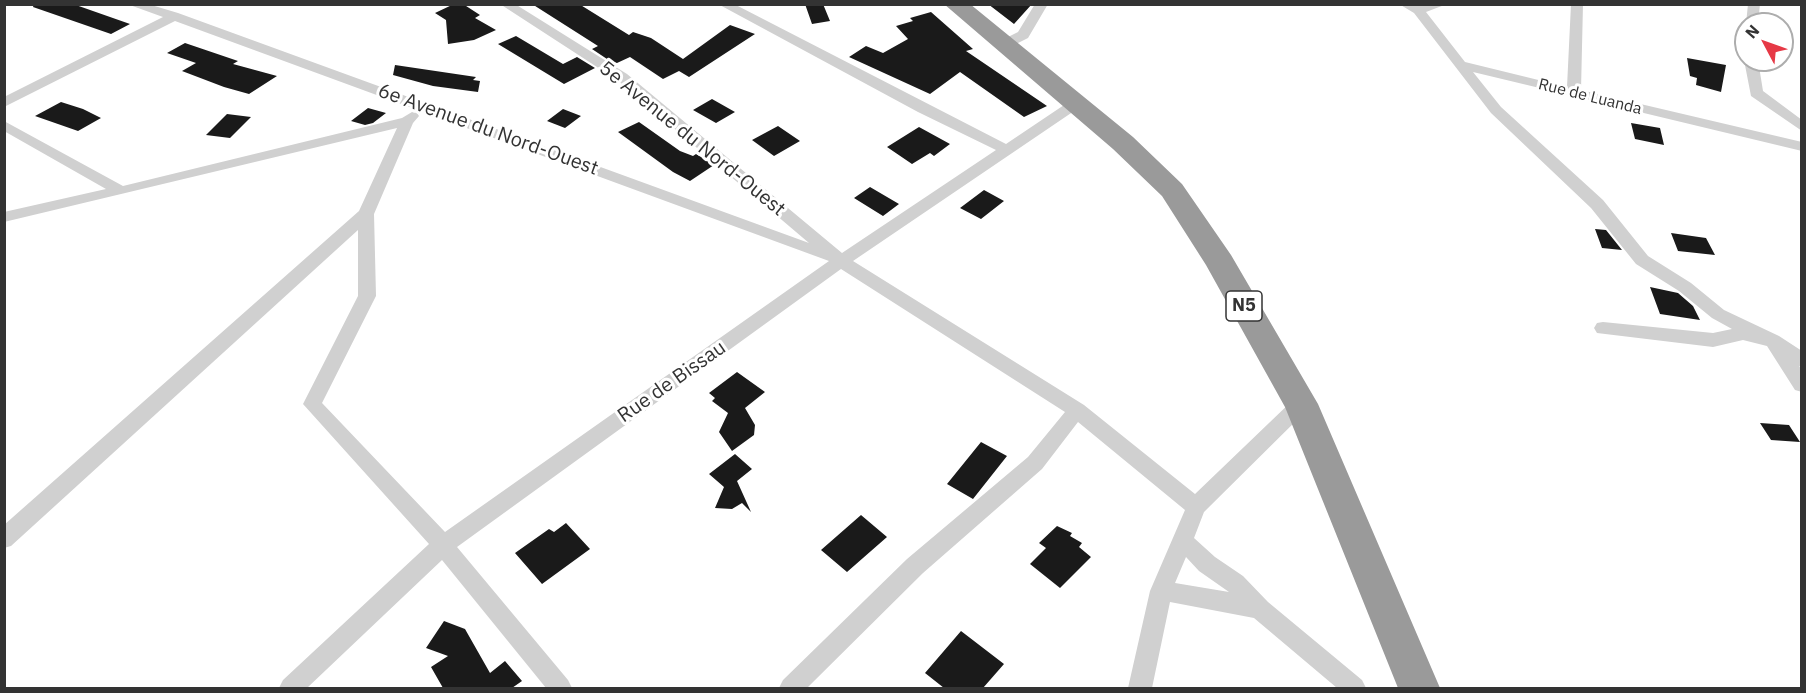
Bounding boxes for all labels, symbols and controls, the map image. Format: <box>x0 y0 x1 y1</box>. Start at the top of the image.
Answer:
north arrow <box>1734 12 1794 72</box>
text: N <box>1741 21 1763 42</box>
street label: 5e Avenue du Nord-Ouest <box>594 57 790 221</box>
street label: Rue de Luanda <box>1536 75 1644 119</box>
street label: 6e Avenue du Nord-Ouest <box>375 79 601 181</box>
road number: N5 <box>1226 291 1262 321</box>
street label: Rue de Bissau <box>613 336 731 428</box>

